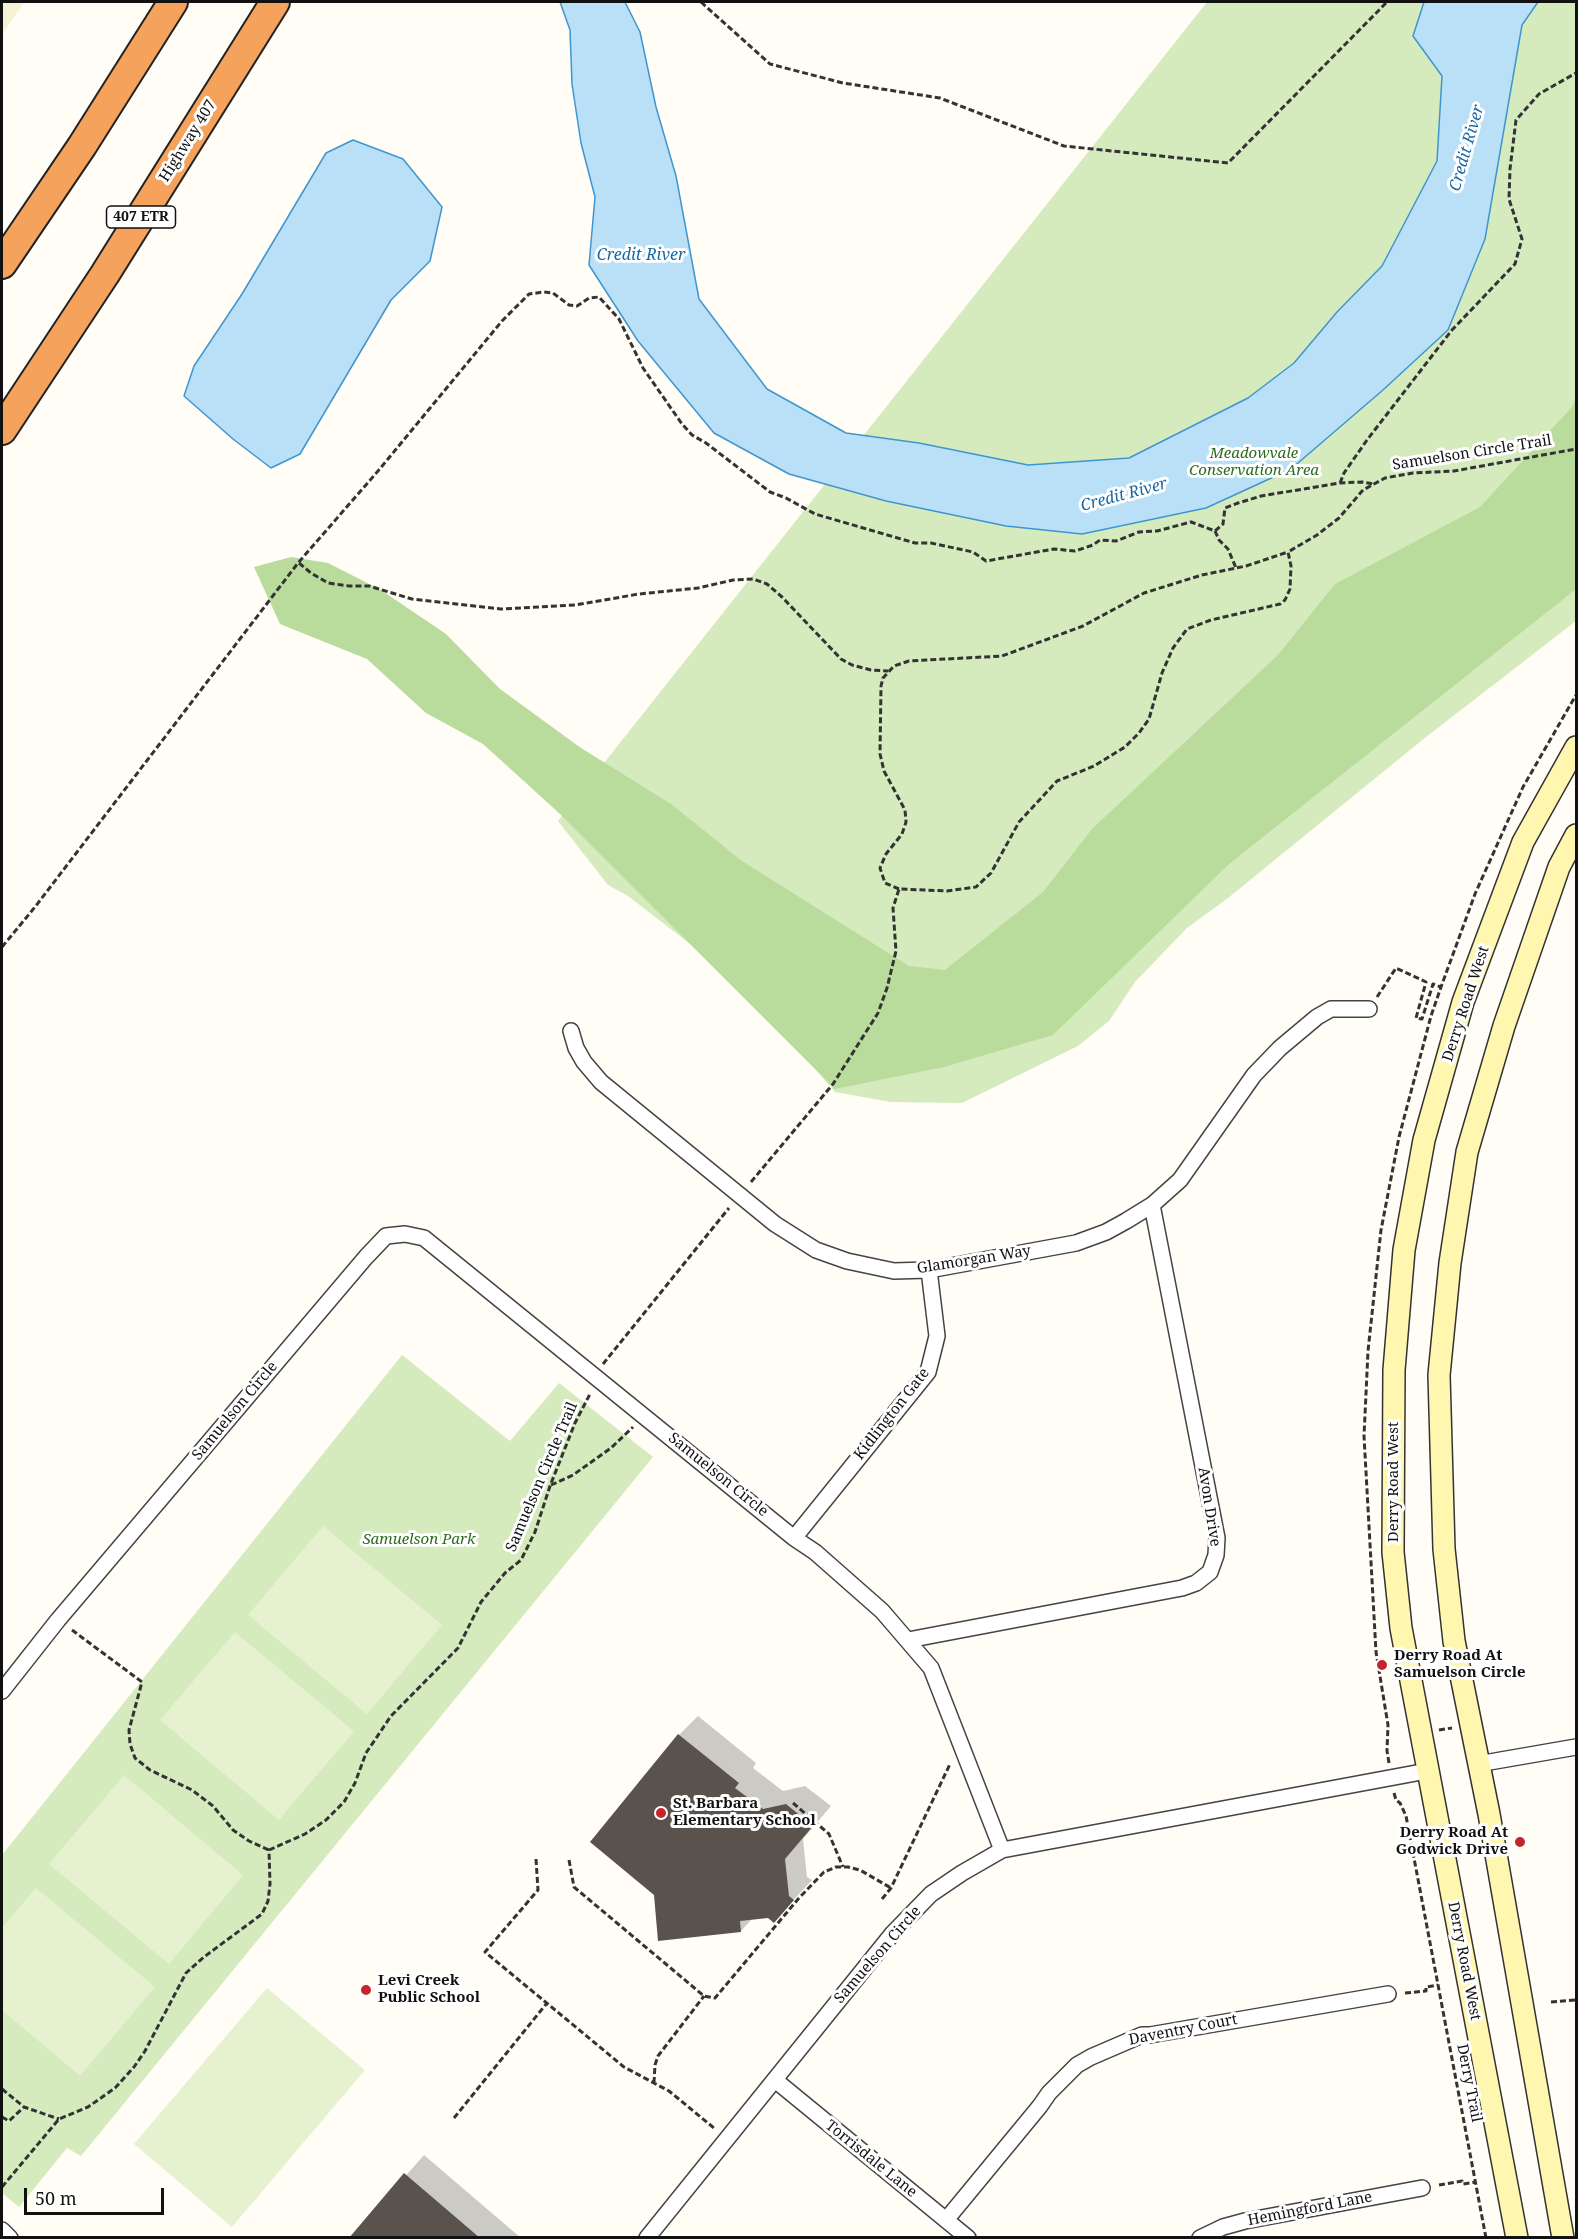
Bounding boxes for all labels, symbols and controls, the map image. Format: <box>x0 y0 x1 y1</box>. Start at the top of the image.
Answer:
street label: Highway 407 <box>156 97 220 185</box>
water label: Credit River <box>1446 103 1488 193</box>
road number: 407 ETR <box>106 206 176 228</box>
water label: Credit River <box>597 245 685 265</box>
street label: Samuelson Circle Trail <box>1391 432 1553 474</box>
park label: Meadowvale Conservation Area <box>1189 445 1319 480</box>
water label: Credit River <box>1079 474 1169 516</box>
street label: Derry Road West <box>1439 944 1493 1064</box>
street label: Glamorgan Way <box>916 1242 1032 1278</box>
street label: Samuelson Circle <box>189 1358 281 1464</box>
street label: Kidlington Gate <box>851 1364 933 1464</box>
street label: Samuelson Circle Trail <box>502 1399 582 1555</box>
street label: Derry Road West <box>1385 1422 1403 1542</box>
street label: Samuelson Circle <box>665 1429 771 1521</box>
street label: Avon Drive <box>1194 1466 1224 1548</box>
park label: Samuelson Park <box>362 1531 476 1549</box>
place label: Derry Road At Samuelson Circle <box>1394 1647 1526 1682</box>
marker: Derry Road At Samuelson Circle <box>1375 1658 1389 1672</box>
place label: St. Barbara Elementary School <box>673 1795 816 1830</box>
marker: St. Barbara Elementary School <box>654 1806 668 1820</box>
place label: Derry Road At Godwick Drive <box>1396 1824 1508 1859</box>
marker: Derry Road At Godwick Drive <box>1513 1835 1527 1849</box>
street label: Derry Road West <box>1444 1900 1484 2022</box>
street label: Samuelson Circle <box>831 1903 925 2007</box>
place label: Levi Creek Public School <box>378 1972 480 2007</box>
marker: Levi Creek Public School <box>359 1983 373 1997</box>
street label: Daventry Court <box>1127 2011 1239 2049</box>
street label: Derry Trail <box>1453 2042 1485 2124</box>
street label: Torrisdale Lane <box>822 2117 920 2201</box>
scale bar <box>27 2176 166 2214</box>
text: 50 m <box>35 2186 77 2210</box>
street label: Hemingford Lane <box>1246 2188 1374 2230</box>

